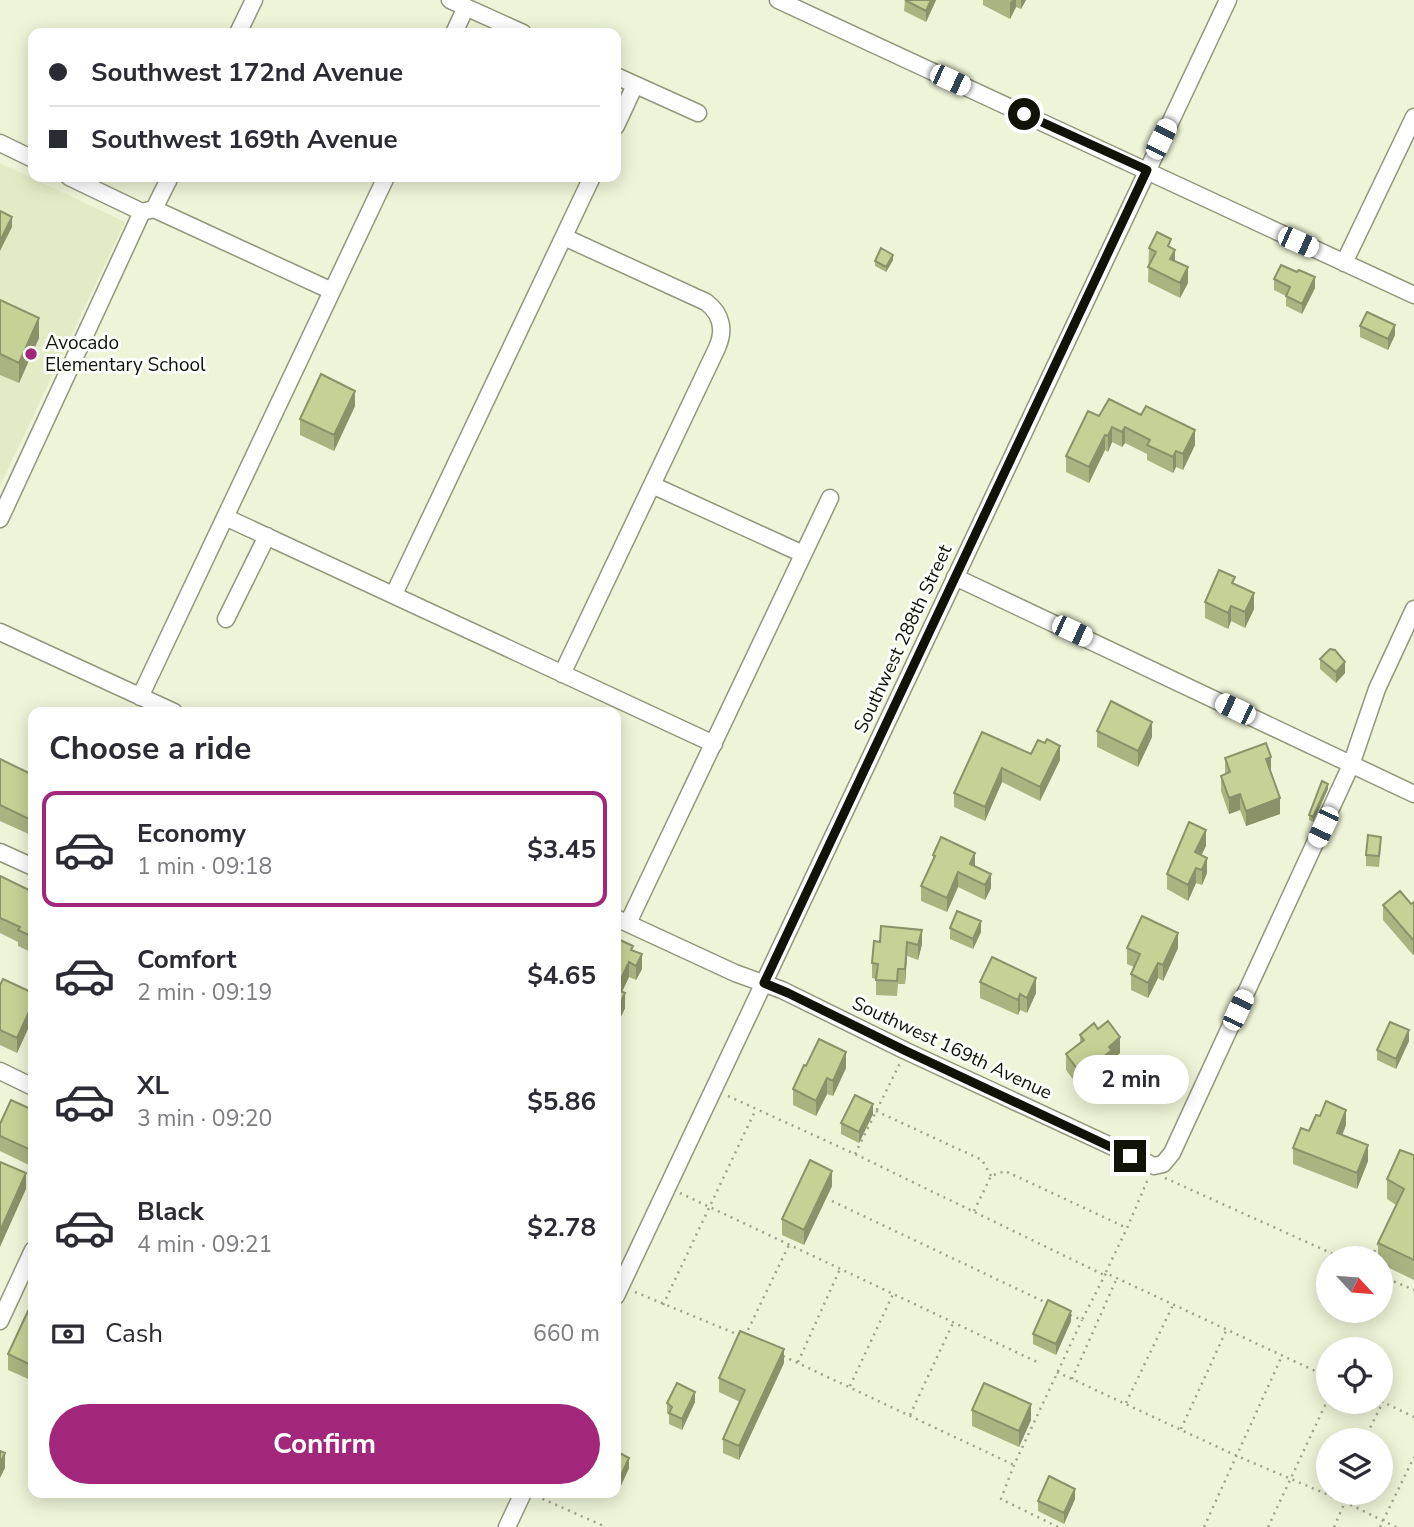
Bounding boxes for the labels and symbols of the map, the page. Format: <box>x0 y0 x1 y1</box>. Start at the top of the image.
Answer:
car <box>927 62 974 98</box>
route start <box>1008 98 1040 130</box>
car <box>1143 116 1180 162</box>
car <box>1275 224 1322 260</box>
place label: Avocado Elementary School <box>45 330 206 378</box>
marker: Avocado Elementary School <box>23 346 39 362</box>
street label: Southwest 288th Street <box>848 540 958 737</box>
car <box>1049 613 1096 649</box>
car <box>1212 690 1259 728</box>
car <box>1305 804 1342 850</box>
car <box>1220 987 1257 1033</box>
street label: Southwest 169th Avenue <box>848 990 1056 1106</box>
callout: 2 min <box>1072 1054 1188 1104</box>
route end <box>1114 1140 1146 1172</box>
north arrow <box>1316 1246 1393 1323</box>

